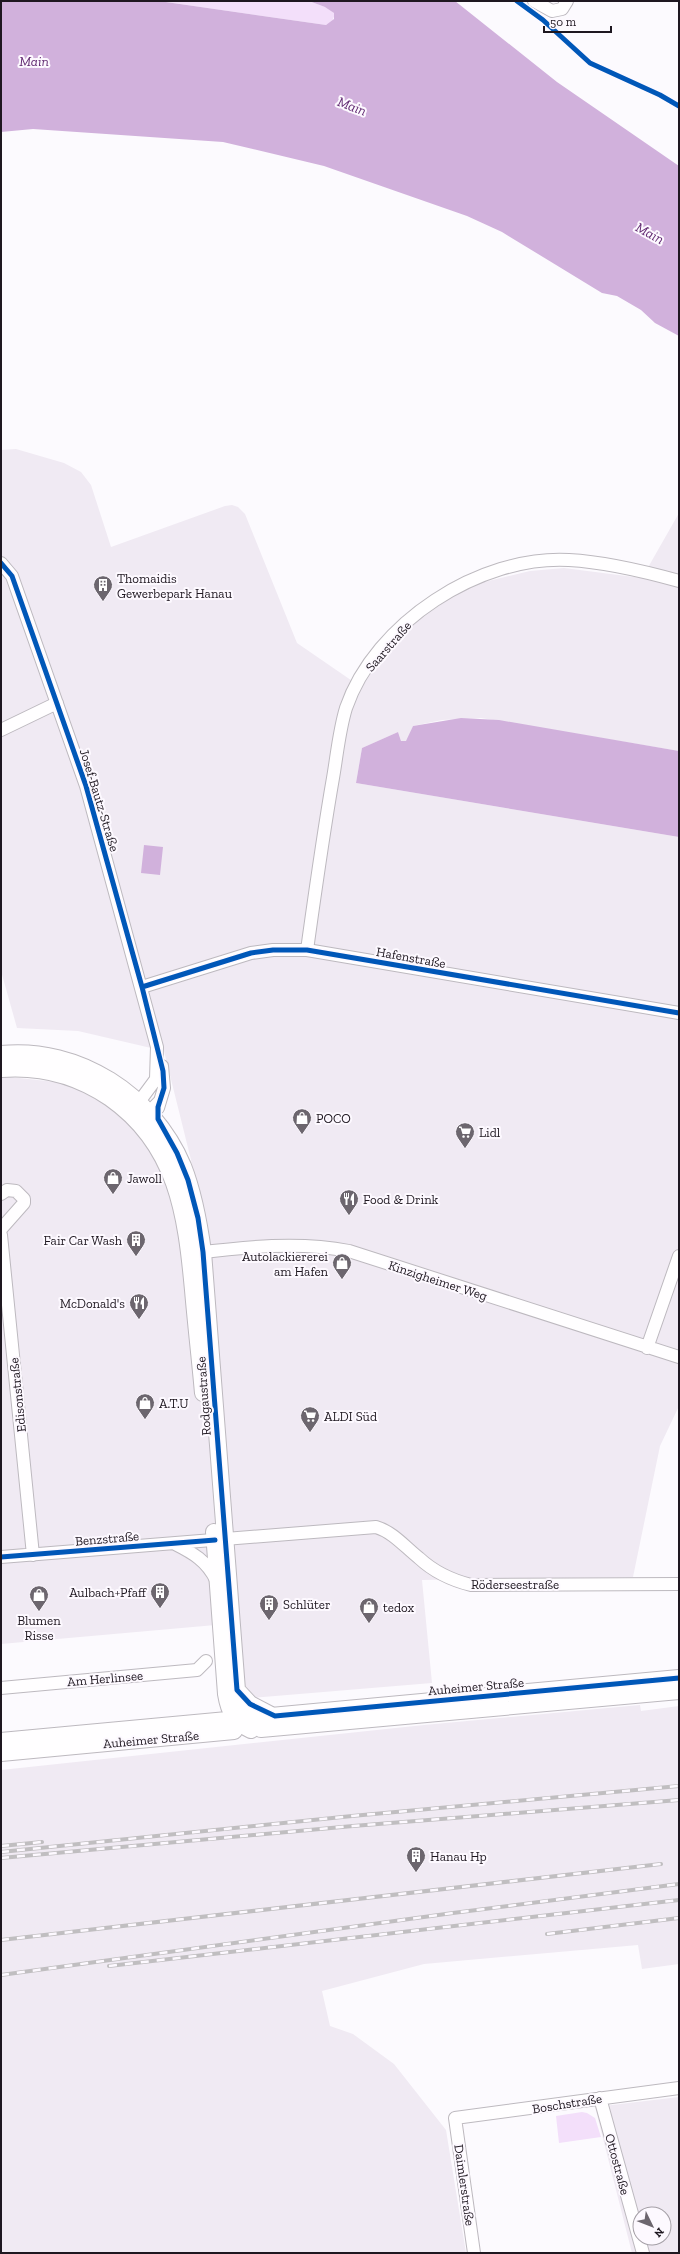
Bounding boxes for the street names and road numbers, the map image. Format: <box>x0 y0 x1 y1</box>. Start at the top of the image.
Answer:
street label: Saarstraße <box>362 618 414 675</box>
street label: Josef-Bautz-Straße <box>77 747 122 853</box>
street label: Hafenstraße <box>375 944 447 971</box>
street label: Kinzigheimer Weg <box>386 1257 489 1304</box>
street label: Rodgaustraße <box>193 1356 214 1436</box>
street label: Edisonstraße <box>6 1357 29 1433</box>
street label: Benzstraße <box>74 1528 140 1549</box>
street label: Röderseestraße <box>471 1577 559 1592</box>
street label: Am Herlinsee <box>67 1668 144 1689</box>
street label: Auheimer Straße <box>428 1675 525 1698</box>
street label: Auheimer Straße <box>103 1728 200 1751</box>
street label: Boschstraße <box>531 2091 603 2116</box>
street label: Ottostraße <box>602 2132 633 2196</box>
street label: Daimlerstraße <box>451 2143 478 2227</box>

